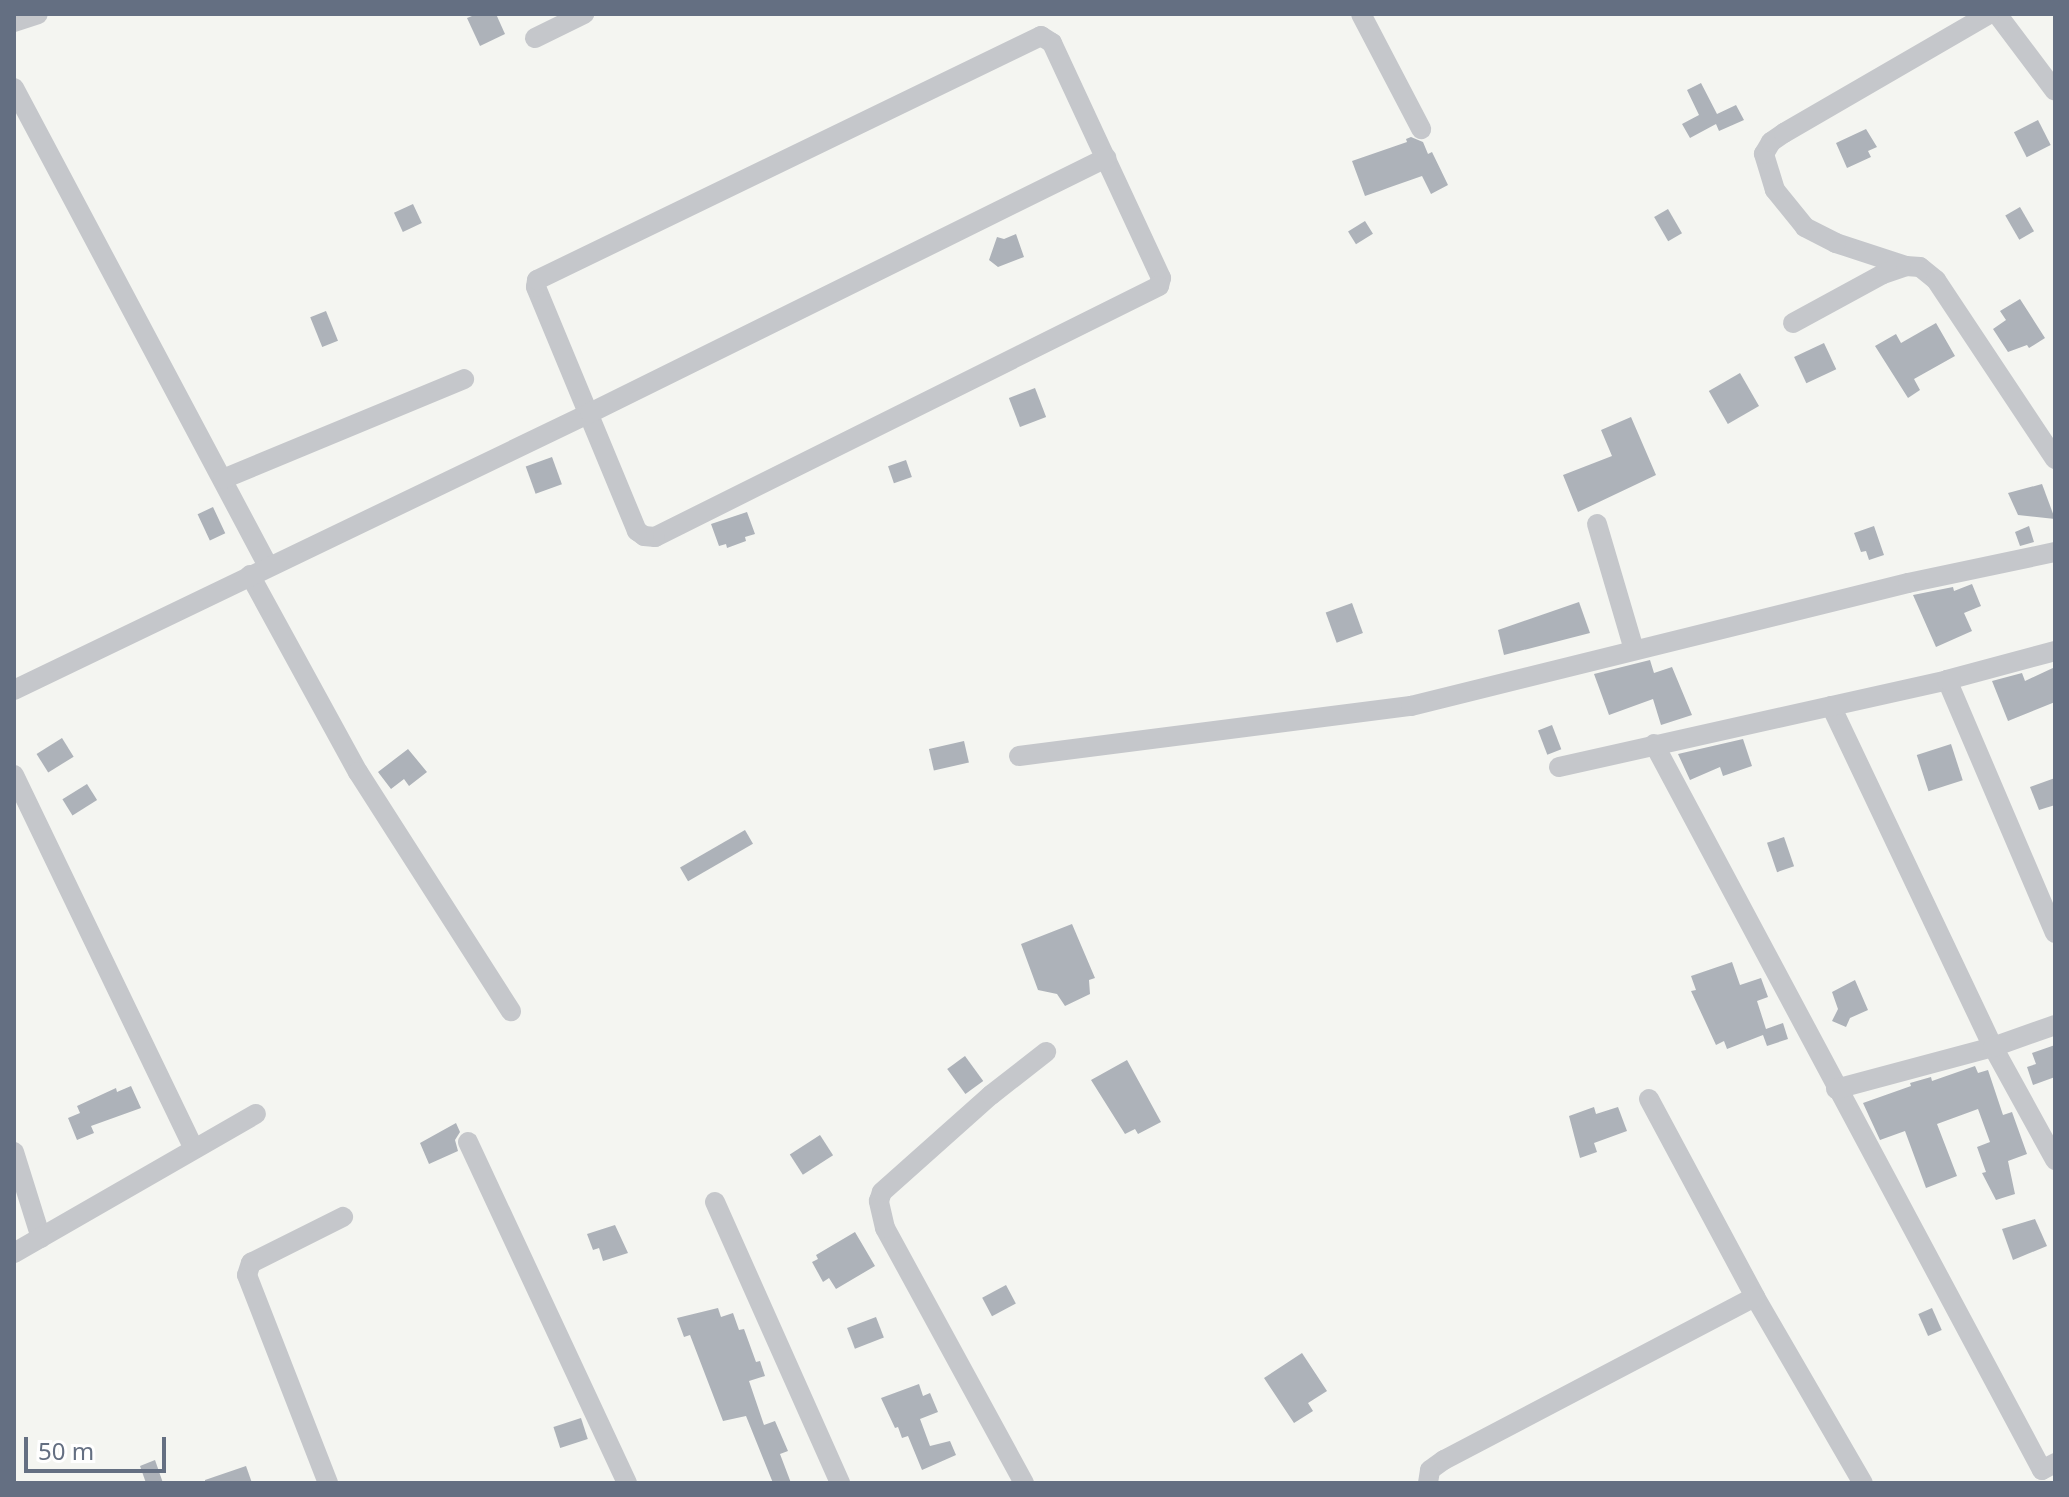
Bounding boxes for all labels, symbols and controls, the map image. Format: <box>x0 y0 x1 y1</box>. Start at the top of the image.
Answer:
scale bar <box>28 1421 170 1471</box>
text: 50 m <box>38 1434 94 1467</box>

